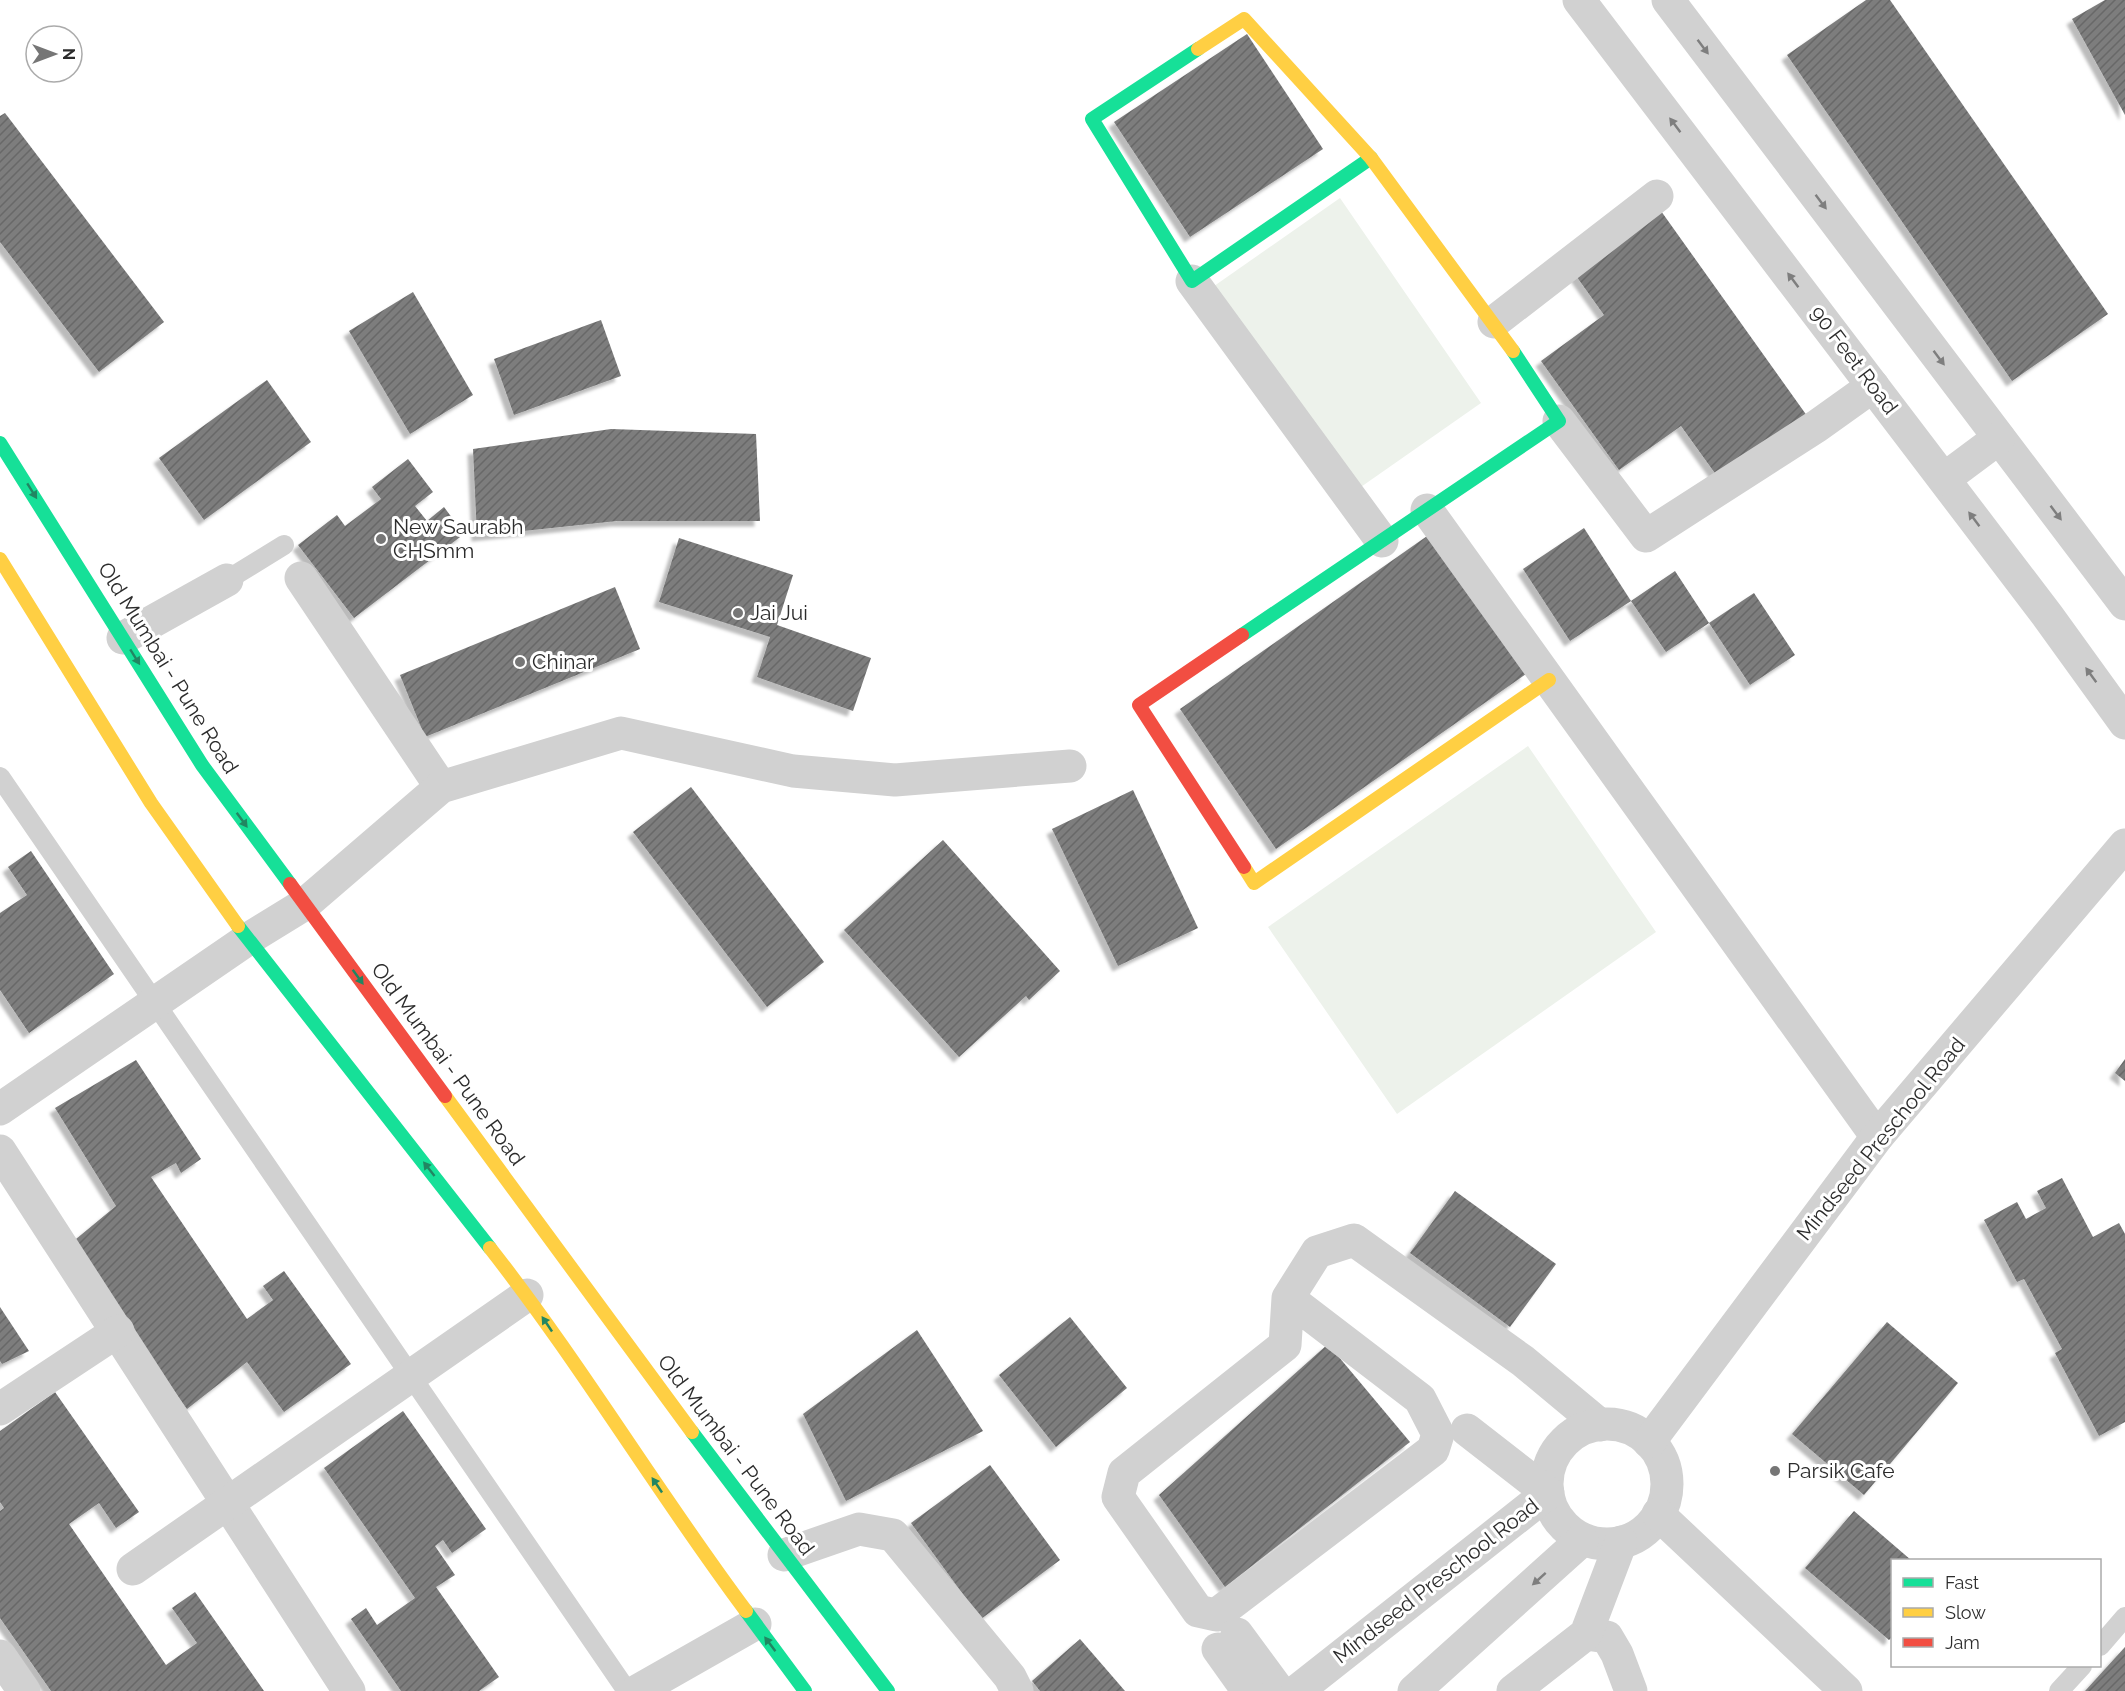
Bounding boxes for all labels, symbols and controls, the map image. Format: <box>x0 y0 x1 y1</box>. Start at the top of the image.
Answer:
north arrow <box>24 24 84 84</box>
one-way arrow <box>1697 39 1709 54</box>
text: N <box>59 48 78 60</box>
one-way arrow <box>1668 117 1681 133</box>
one-way arrow <box>1815 194 1827 210</box>
one-way arrow <box>1787 273 1799 288</box>
street label: 90 Feet Road <box>1805 300 1903 419</box>
one-way arrow <box>1932 350 1944 365</box>
one-way arrow <box>27 483 38 499</box>
one-way arrow <box>2050 506 2062 521</box>
one-way arrow <box>1968 511 1980 527</box>
place label: New Saurabh CHSmm <box>393 514 524 563</box>
marker: New Saurabh CHSmm <box>374 532 388 546</box>
street label: Old Mumbai - Pune Road <box>93 557 244 778</box>
place label: Jai Jui <box>750 600 808 625</box>
marker: Jai Jui <box>731 606 745 620</box>
one-way arrow <box>130 649 141 665</box>
place label: Chinar <box>532 649 595 674</box>
marker: Chinar <box>513 655 527 669</box>
one-way arrow <box>2085 668 2097 683</box>
one-way arrow <box>236 812 248 827</box>
street label: Old Mumbai - Pune Road <box>366 957 530 1170</box>
one-way arrow <box>352 968 364 984</box>
street label: Mindseed Preschool Road <box>1791 1032 1970 1245</box>
one-way arrow <box>423 1162 435 1177</box>
one-way arrow <box>542 1316 553 1332</box>
street label: Old Mumbai - Pune Road <box>653 1350 820 1560</box>
place label: Parsik Cafe <box>1787 1458 1895 1483</box>
marker: Parsik Cafe <box>1768 1464 1782 1478</box>
one-way arrow <box>651 1478 663 1494</box>
street label: Mindseed Preschool Road <box>1328 1493 1543 1669</box>
legend <box>1891 1559 2101 1667</box>
one-way arrow <box>1532 1572 1547 1585</box>
text: Fast <box>1945 1572 1979 1593</box>
text: Slow <box>1945 1602 1986 1623</box>
text: Jam <box>1945 1632 1980 1653</box>
one-way arrow <box>764 1636 776 1652</box>

